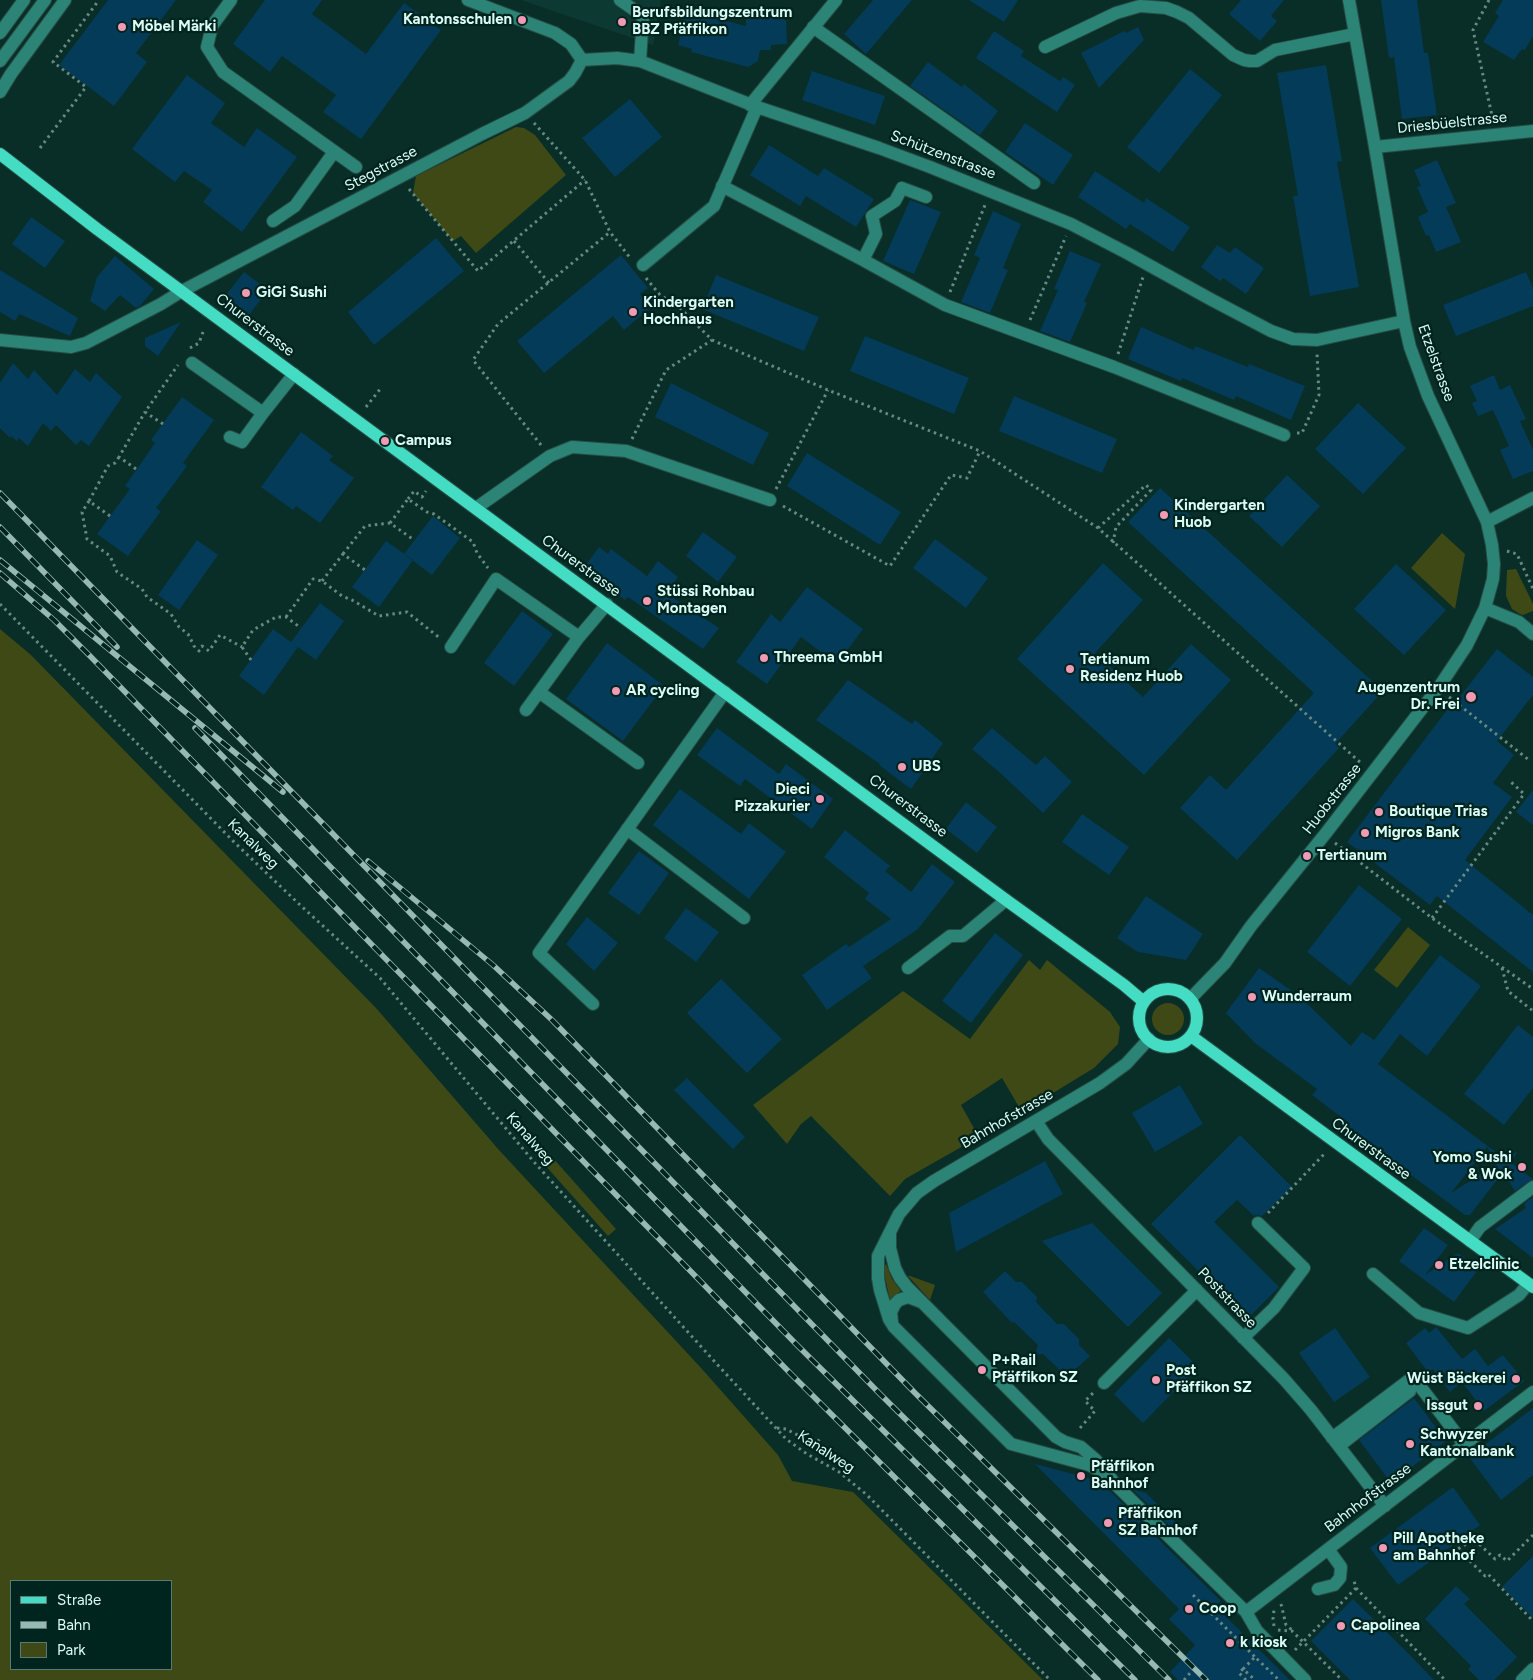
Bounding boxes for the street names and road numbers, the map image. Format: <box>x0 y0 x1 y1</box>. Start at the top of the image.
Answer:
street label: Driesbüelstrasse <box>1396 108 1508 138</box>
street label: Schützenstrasse <box>888 127 998 183</box>
street label: Stegstrasse <box>342 142 420 196</box>
street label: Churerstrasse <box>212 290 298 360</box>
street label: Etzelstrasse <box>1414 322 1458 404</box>
street label: Churerstrasse <box>538 531 624 601</box>
street label: Huobstrasse <box>1299 760 1365 838</box>
street label: Churerstrasse <box>865 771 951 841</box>
street label: Kanalweg <box>224 815 282 873</box>
street label: Bahnhofstrasse <box>958 1085 1056 1153</box>
street label: Kanalweg <box>502 1109 558 1169</box>
street label: Churerstrasse <box>1328 1114 1414 1184</box>
street label: Poststrasse <box>1194 1264 1260 1332</box>
street label: Kanalweg <box>794 1427 858 1477</box>
street label: Bahnhofstrasse <box>1321 1460 1415 1536</box>

